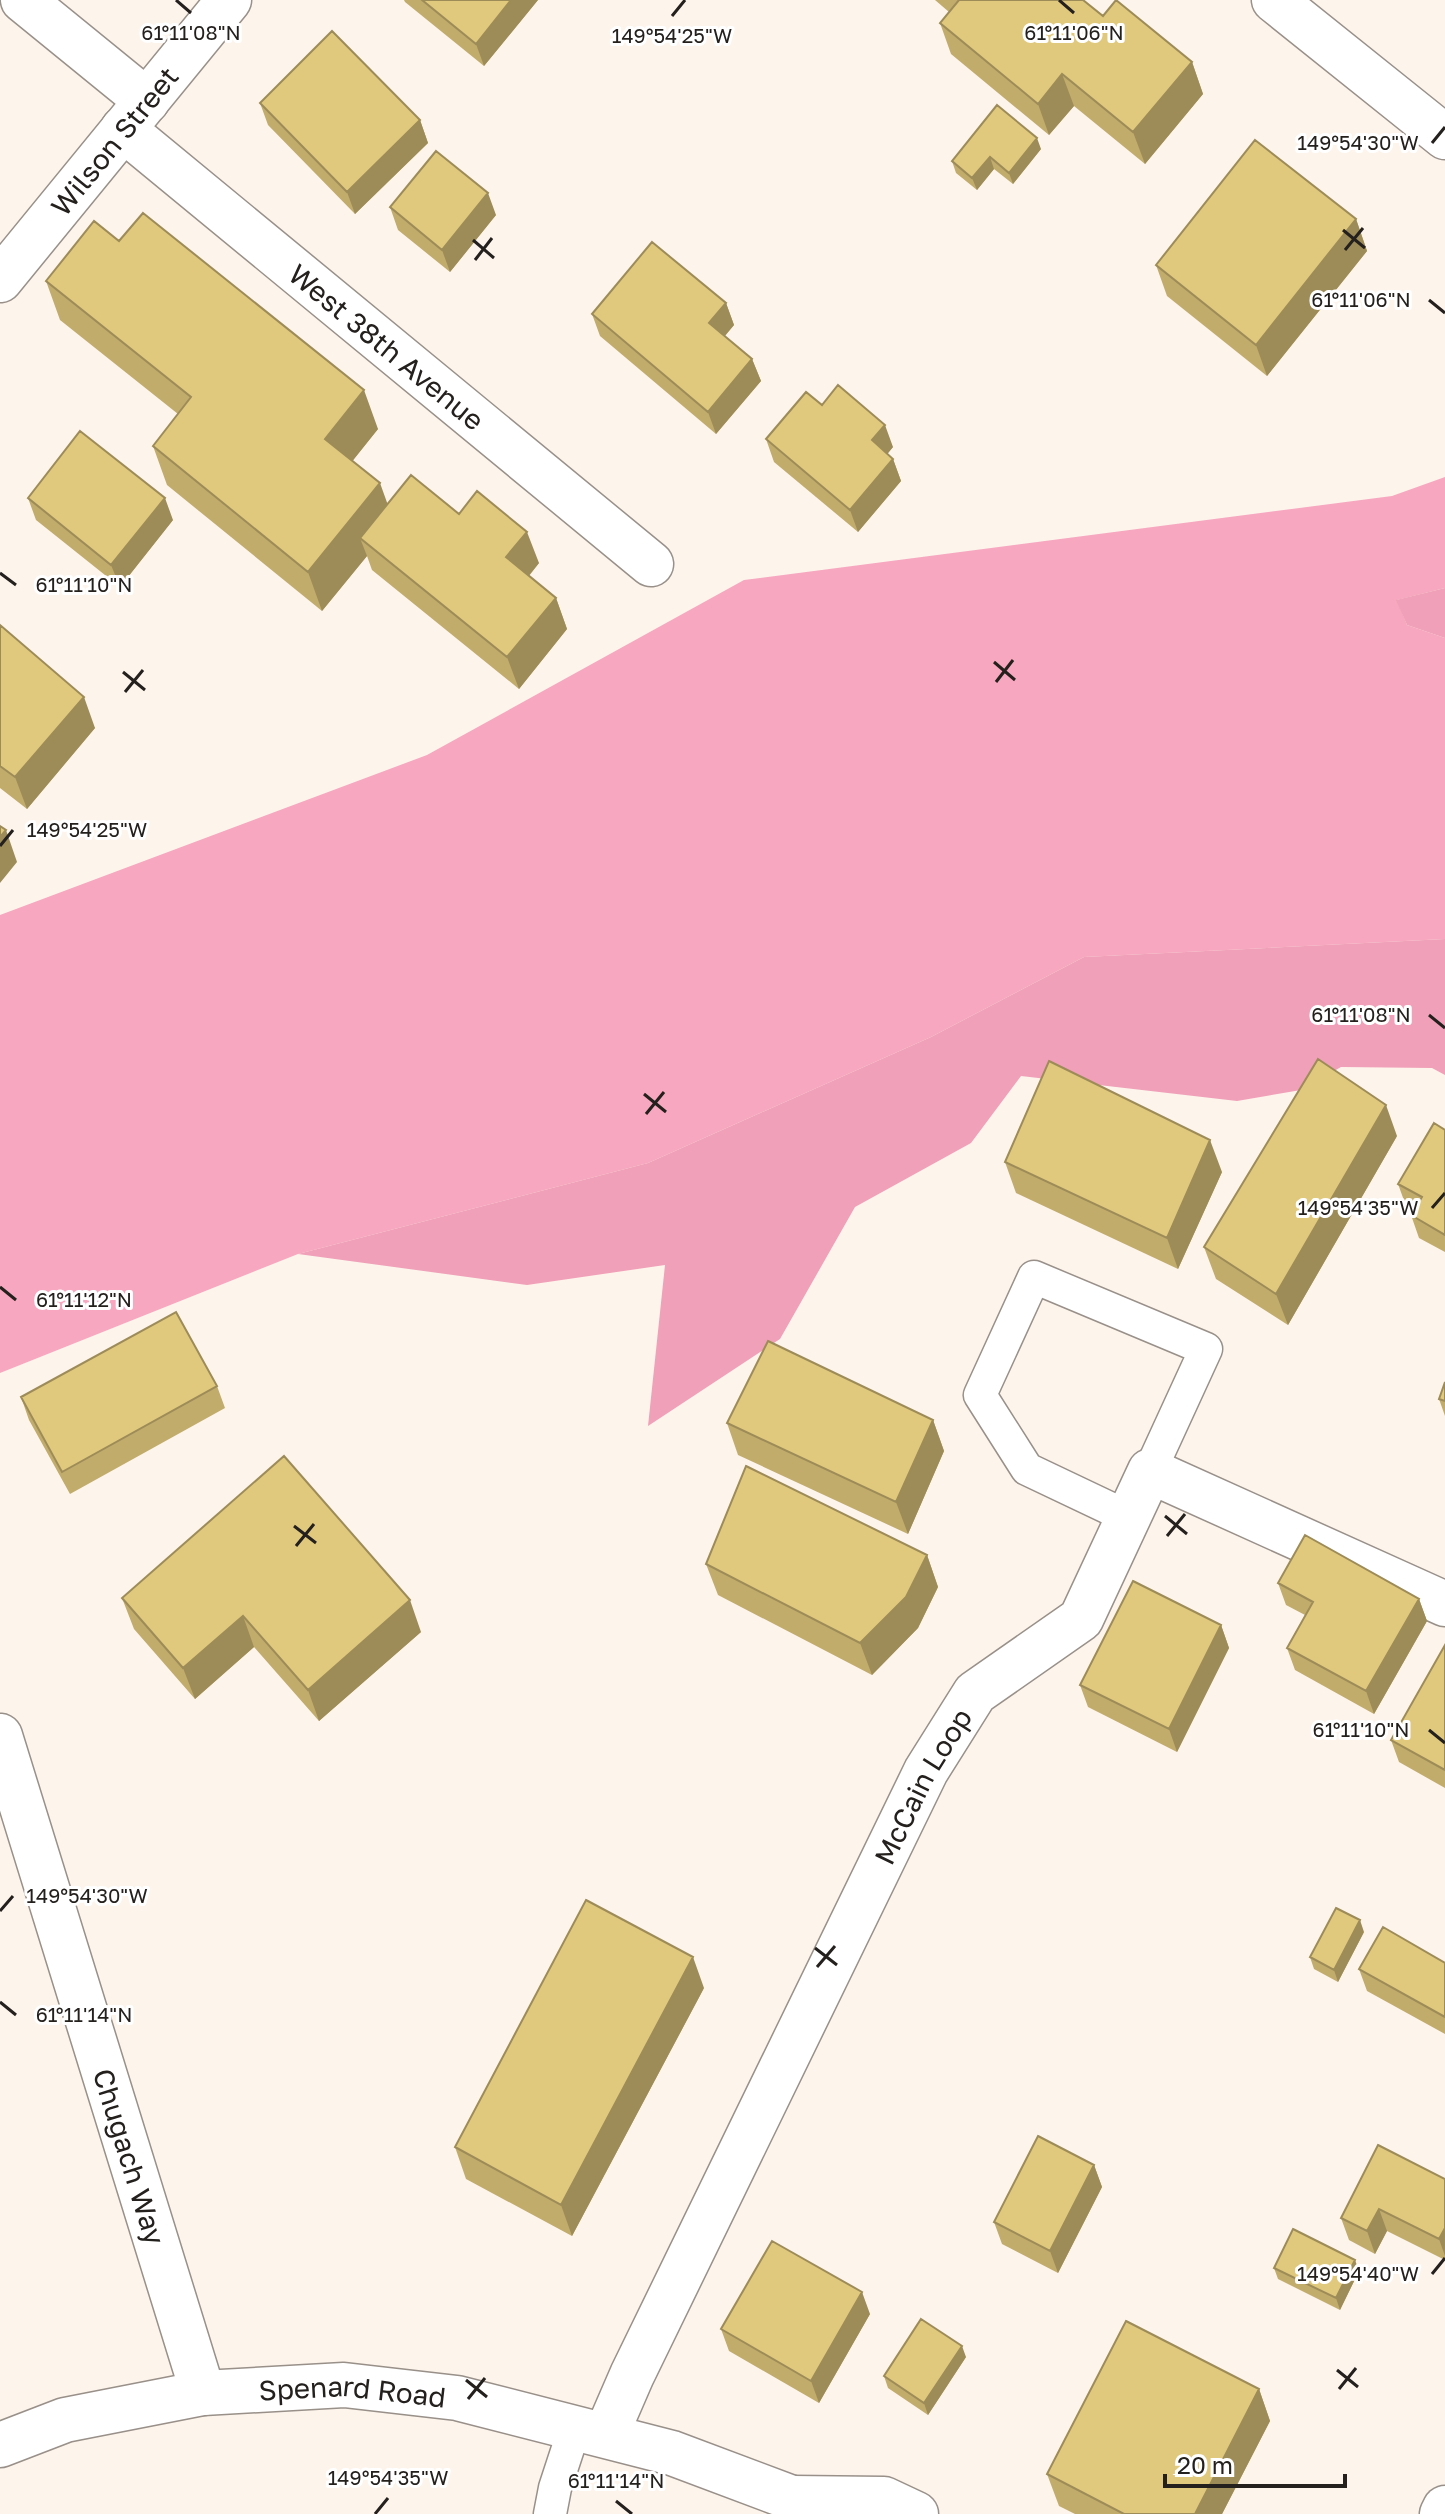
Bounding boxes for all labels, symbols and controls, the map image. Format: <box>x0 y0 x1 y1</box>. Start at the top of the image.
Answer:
text: 61°11'08"N <box>141 20 241 44</box>
text: 61°11'06"N <box>1024 20 1124 44</box>
text: 149°54'25"W <box>612 23 732 47</box>
street label: Wilson Street <box>44 60 184 222</box>
text: 149°54'30"W <box>1297 130 1419 154</box>
street label: West 38th Avenue <box>283 256 491 436</box>
text: 61°11'06"N <box>1311 287 1411 311</box>
text: 61°11'10"N <box>36 572 132 596</box>
text: 149°54'25"W <box>27 817 147 841</box>
text: 61°11'08"N <box>1311 1002 1411 1026</box>
text: 149°54'35"W <box>1298 1195 1418 1219</box>
text: 61°11'12"N <box>36 1287 132 1311</box>
street label: McCain Loop <box>867 1702 978 1869</box>
text: 61°11'10"N <box>1313 1717 1409 1741</box>
text: 149°54'30"W <box>26 1883 148 1907</box>
text: 61°11'14"N <box>36 2002 132 2026</box>
street label: Chugach Way <box>87 2064 173 2249</box>
text: 149°54'40"W <box>1297 2261 1419 2285</box>
street label: Spenard Road <box>258 2368 448 2413</box>
scale bar <box>1165 2438 1345 2488</box>
text: 20 m <box>1177 2450 1233 2479</box>
text: 149°54'35"W <box>328 2465 448 2489</box>
text: 61°11'14"N <box>568 2468 664 2492</box>

